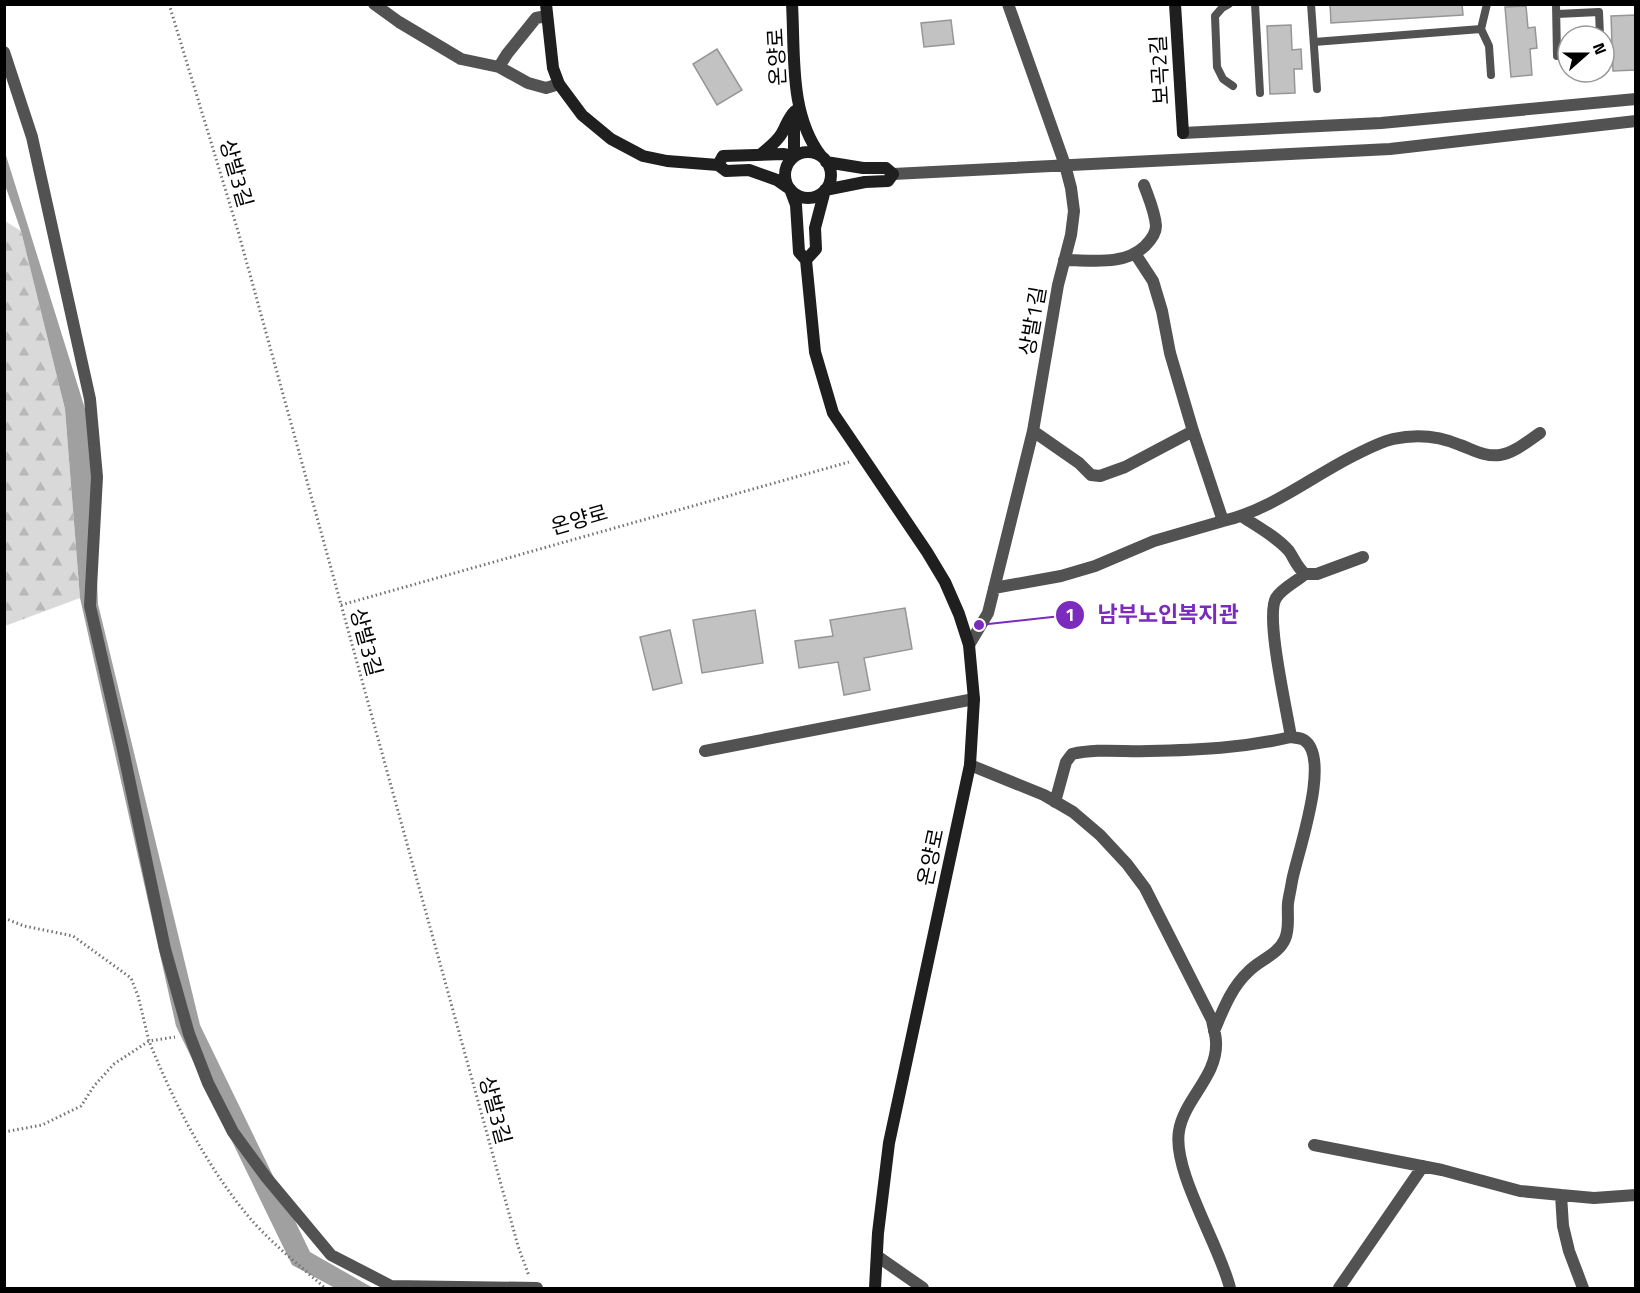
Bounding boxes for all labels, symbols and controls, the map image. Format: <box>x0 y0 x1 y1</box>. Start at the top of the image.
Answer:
north arrow <box>1556 24 1616 84</box>
street label: 온양로 <box>759 27 793 87</box>
street label: 보곡2길 <box>1141 34 1177 106</box>
text: N <box>1587 39 1613 58</box>
street label: 상발3길 <box>212 135 262 211</box>
street label: 상발1길 <box>1010 284 1054 358</box>
street label: 온양로 <box>547 496 611 542</box>
callout: 남부노인복지관 <box>1055 595 1251 635</box>
text: 남부노인복지관 <box>1097 597 1239 631</box>
text: 1 <box>1065 601 1075 628</box>
street label: 상발3길 <box>343 604 391 680</box>
street label: 온양로 <box>908 825 952 889</box>
street label: 상발3길 <box>472 1072 520 1148</box>

